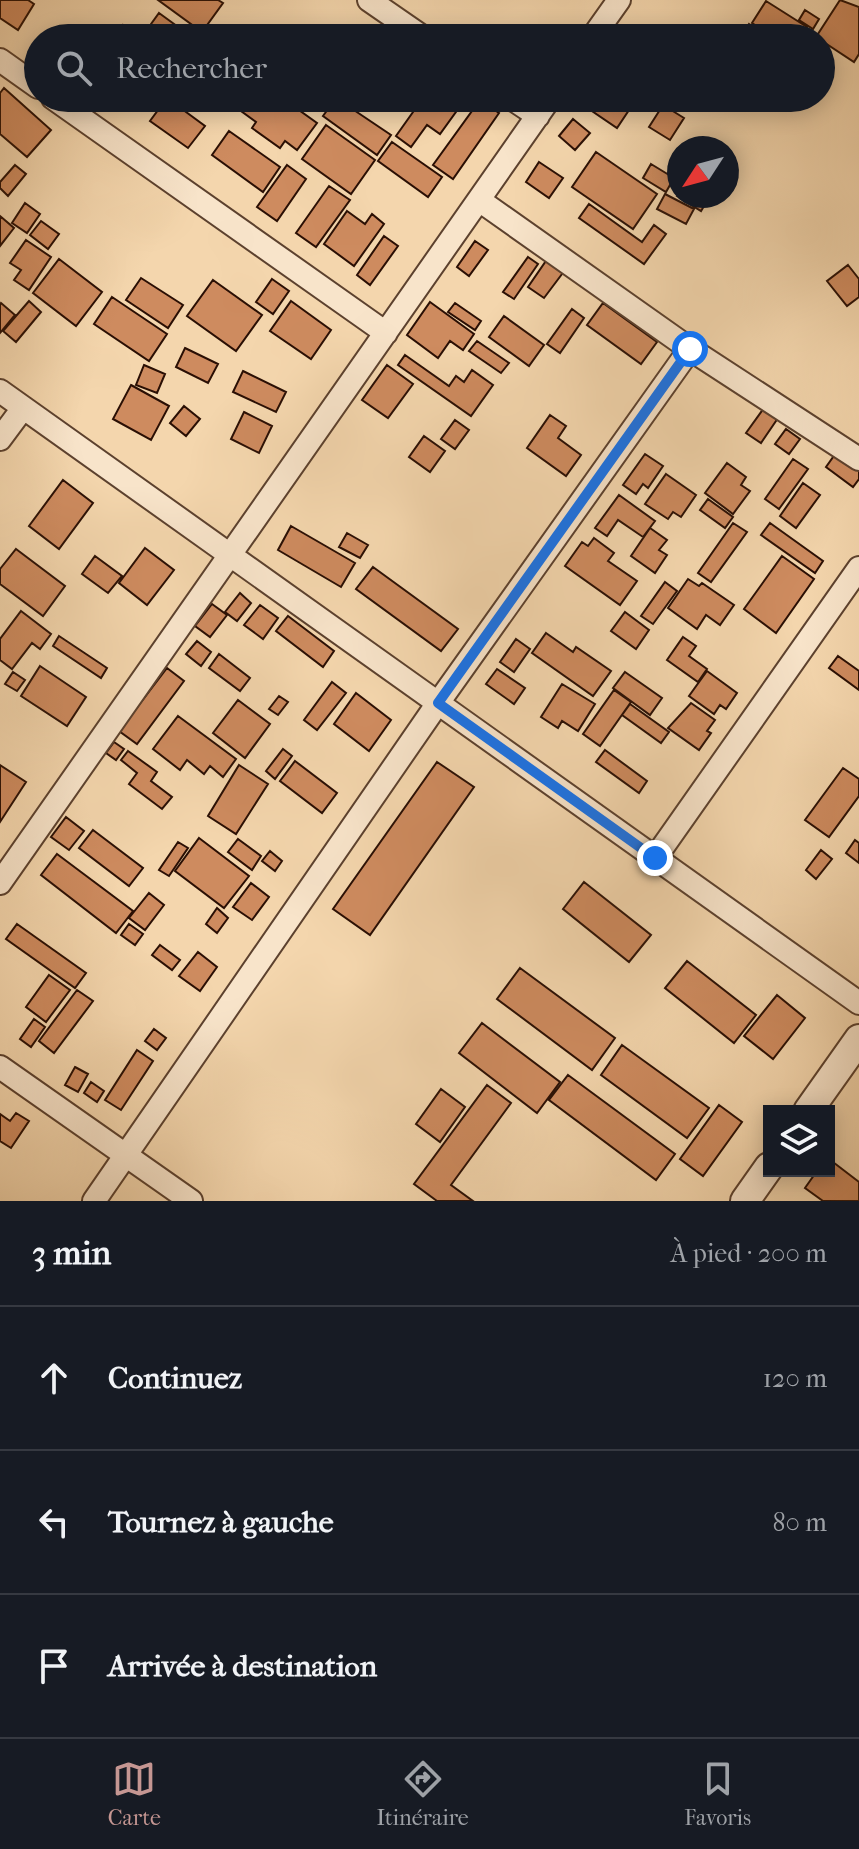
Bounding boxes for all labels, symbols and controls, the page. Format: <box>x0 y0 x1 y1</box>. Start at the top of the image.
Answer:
search box <box>24 24 835 112</box>
icon: search <box>52 46 96 90</box>
text: Rechercher <box>116 51 267 86</box>
north arrow <box>667 136 739 208</box>
route start <box>672 331 708 367</box>
route end <box>637 840 673 876</box>
map controls <box>763 1105 835 1177</box>
button: layers <box>763 1105 835 1177</box>
text: 3 min <box>32 1233 111 1273</box>
text: À pied · 200 m <box>670 1238 827 1269</box>
icon: ahead <box>32 1356 76 1400</box>
text: Continuez <box>108 1361 242 1396</box>
text: 120 m <box>763 1363 827 1394</box>
icon: left <box>32 1500 76 1544</box>
text: Tournez à gauche <box>108 1505 334 1540</box>
text: 80 m <box>772 1507 827 1538</box>
icon: arrive <box>32 1644 76 1688</box>
text: Arrivée à destination <box>108 1649 377 1684</box>
tab: Carte <box>108 1757 161 1831</box>
tab: Itinéraire <box>376 1757 469 1831</box>
tab: Favoris <box>684 1757 751 1831</box>

